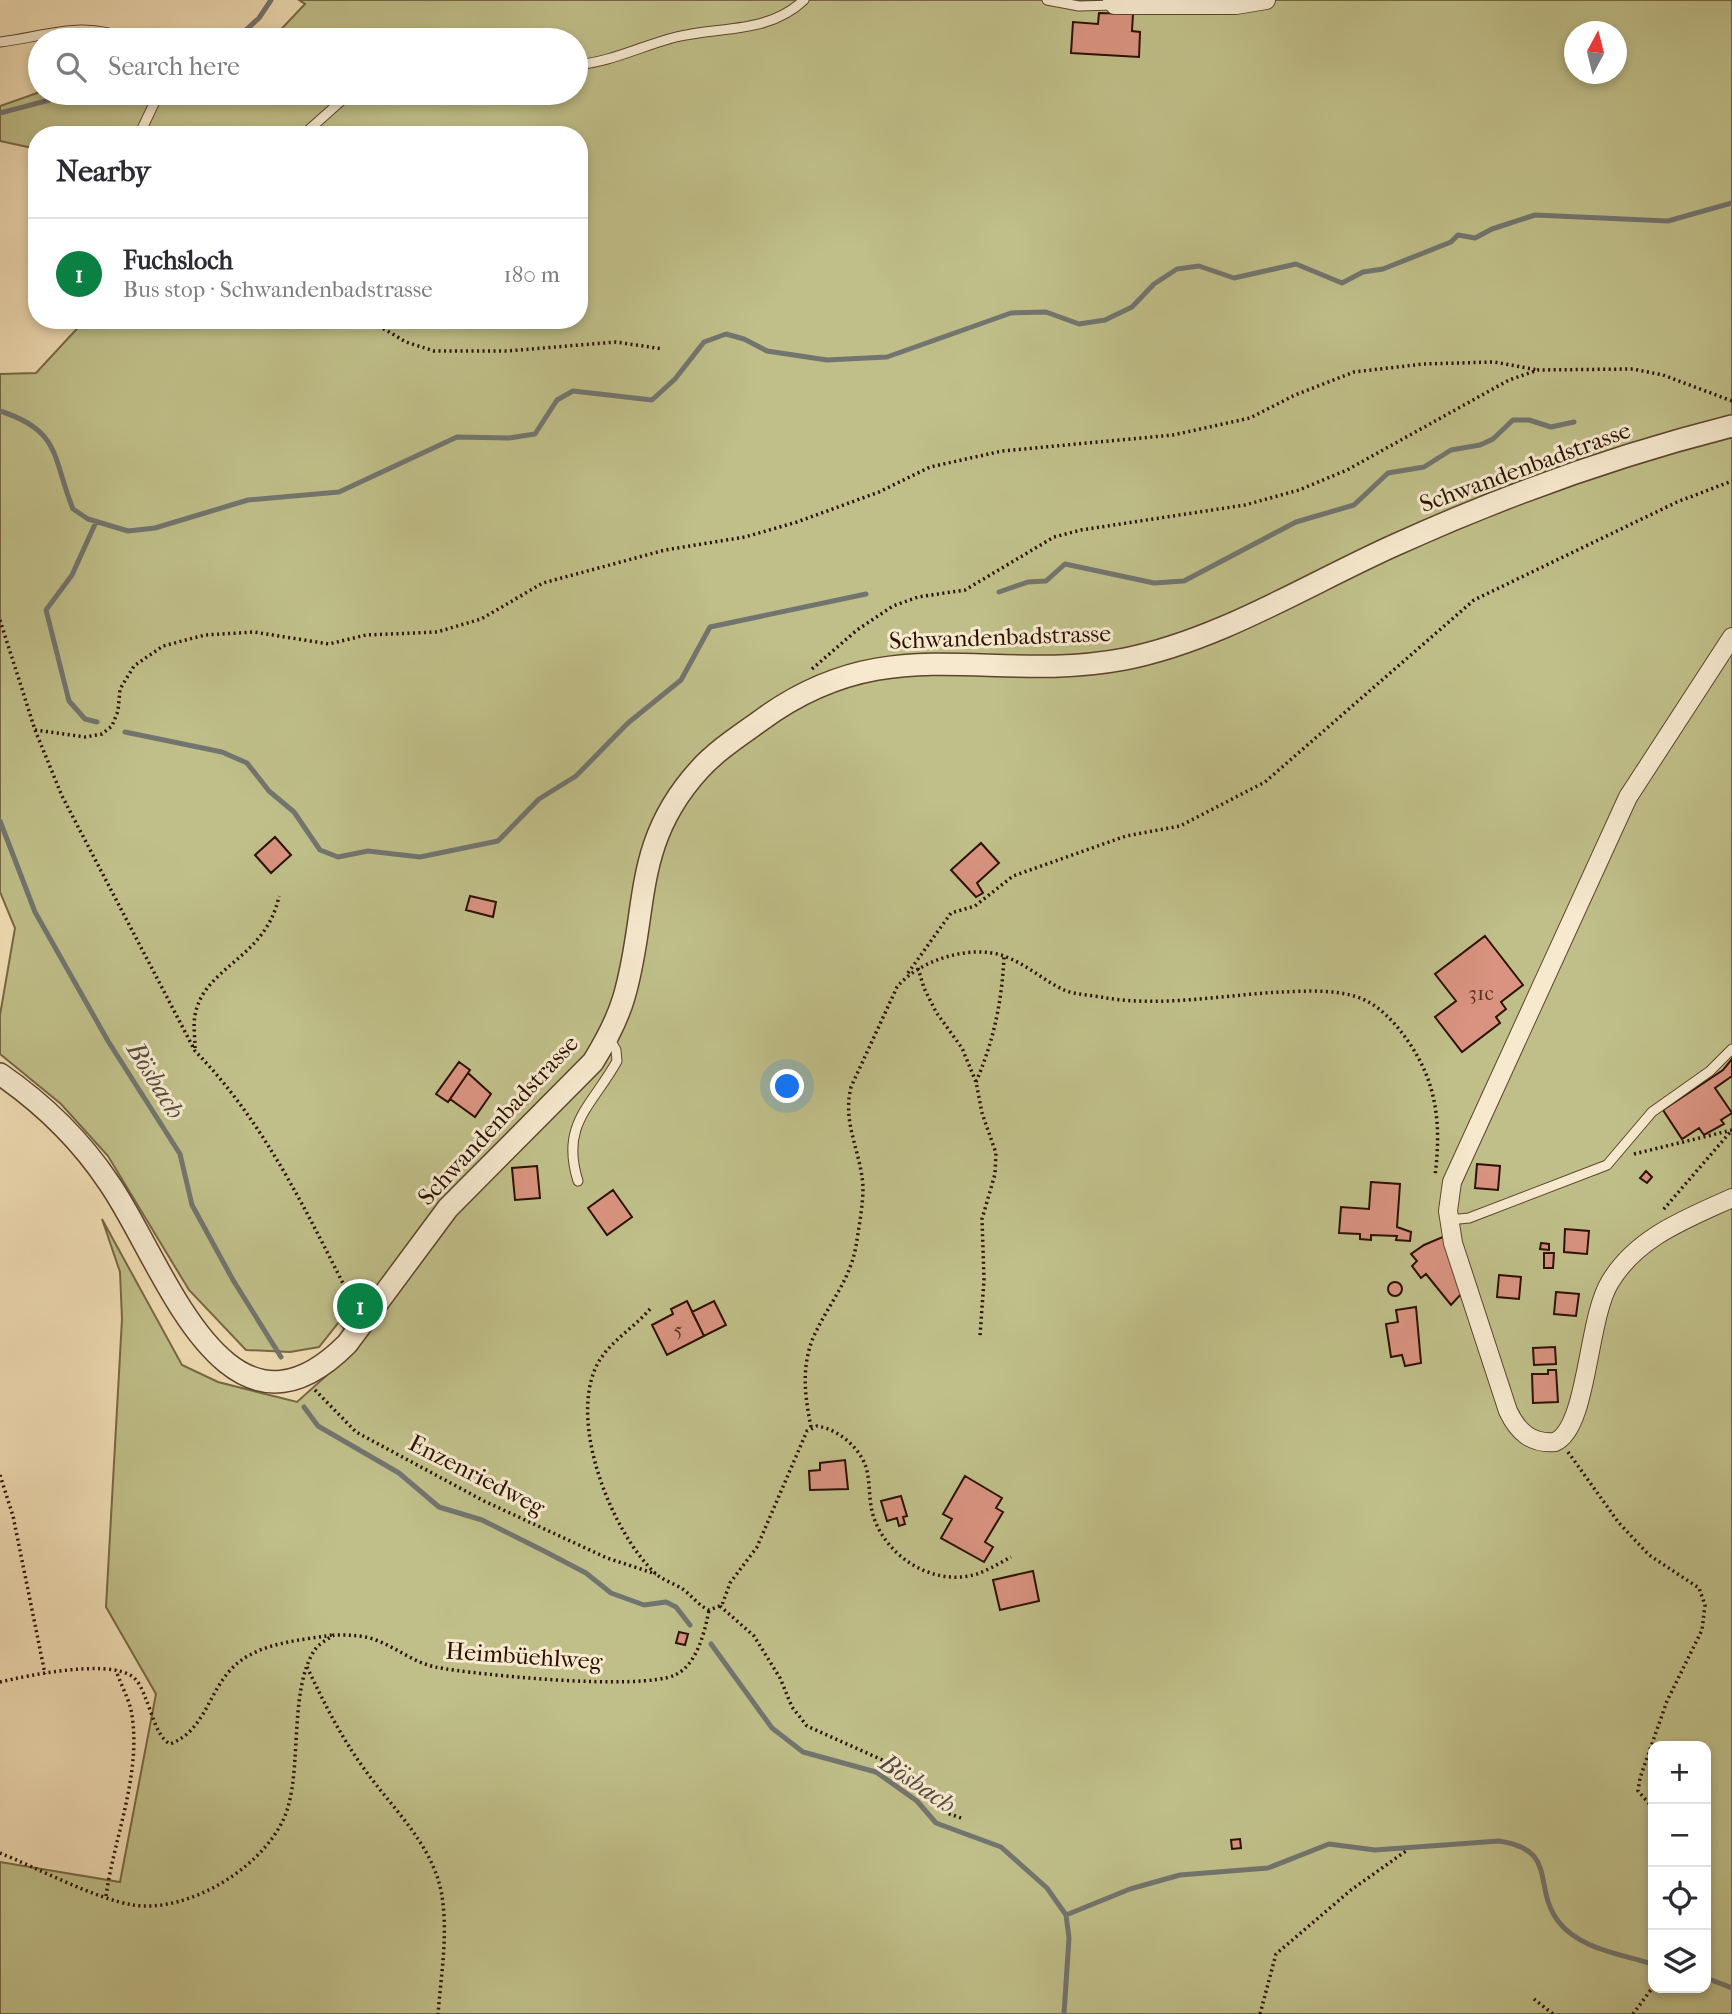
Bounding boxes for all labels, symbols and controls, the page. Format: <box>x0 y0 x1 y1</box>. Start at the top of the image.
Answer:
north arrow <box>1564 21 1627 84</box>
search box <box>28 28 588 105</box>
icon: search <box>52 48 90 86</box>
text: Search here <box>108 51 240 82</box>
text: Nearby <box>56 154 151 189</box>
text: Fuchsloch <box>123 245 233 276</box>
text: 1 <box>75 261 83 288</box>
text: 180 m <box>503 261 560 288</box>
text: Bus stop · Schwandenbadstrasse <box>123 276 433 303</box>
street label: Schwandenbadstrasse <box>1416 416 1634 518</box>
street label: Schwandenbadstrasse <box>888 619 1112 655</box>
house number: 31c <box>1468 981 1494 1005</box>
street label: Schwandenbadstrasse <box>412 1029 584 1211</box>
water label: Bösbach <box>119 1034 191 1124</box>
your location <box>770 1069 804 1103</box>
pin: 1 <box>337 1280 383 1332</box>
house number: 5 <box>673 1318 683 1342</box>
street label: Enzenriedweg <box>404 1429 551 1522</box>
street label: Heimbüehlweg <box>445 1637 605 1676</box>
map controls <box>1648 1741 1711 1993</box>
button: + <box>1648 1741 1711 1804</box>
water label: Bösbach <box>872 1746 962 1820</box>
button: − <box>1648 1804 1711 1867</box>
button: locate <box>1648 1867 1711 1930</box>
button: layers <box>1648 1930 1711 1993</box>

